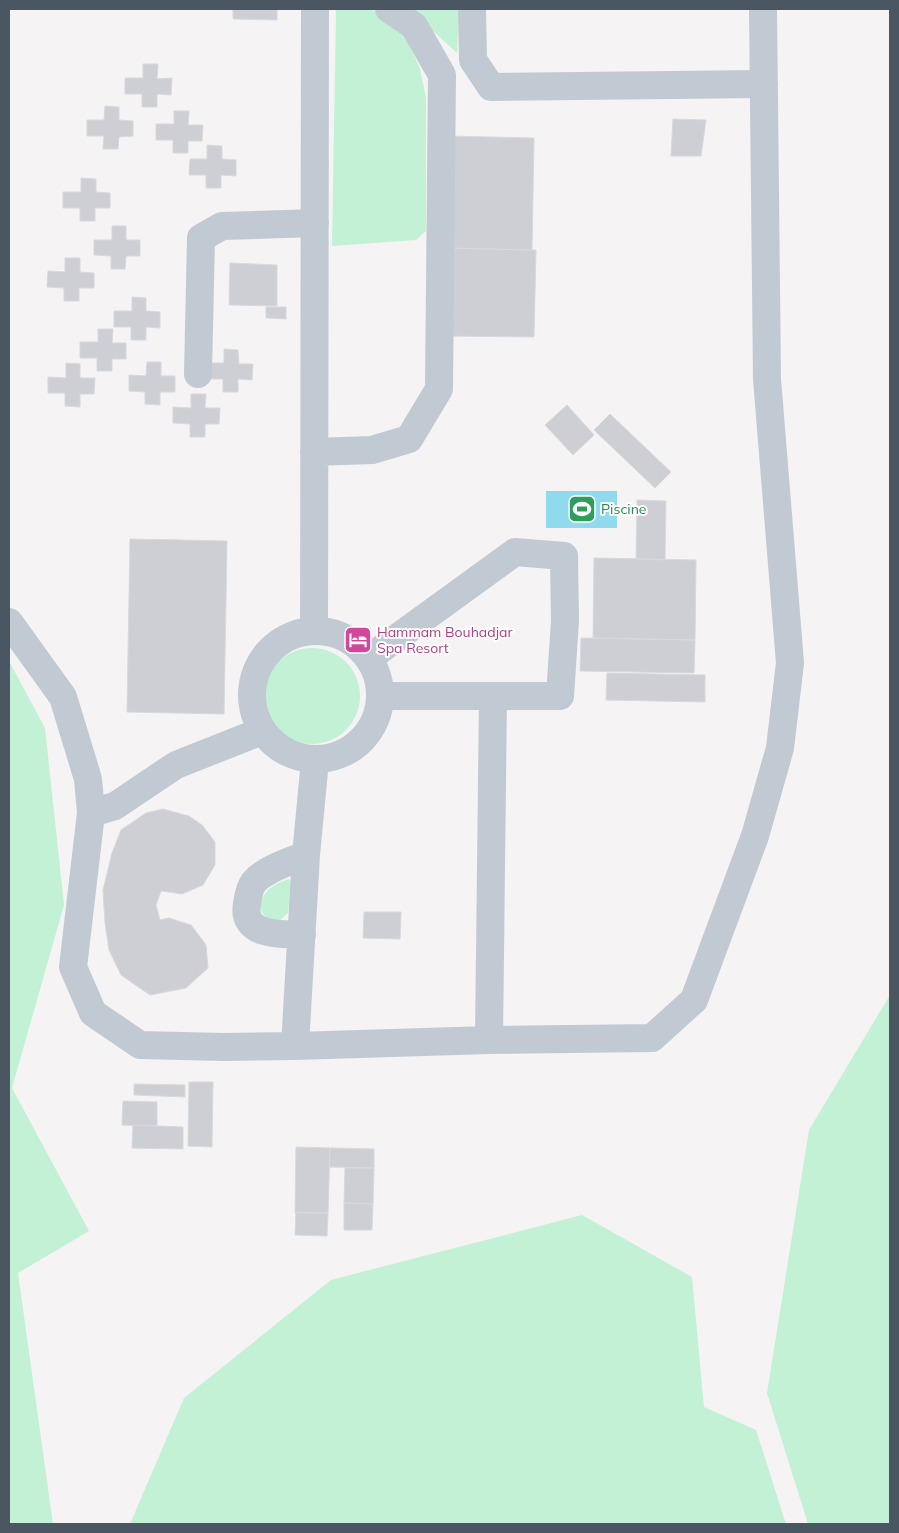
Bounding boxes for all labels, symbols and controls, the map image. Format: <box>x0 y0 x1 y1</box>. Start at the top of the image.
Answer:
sports icon: Piscine <box>567 494 597 524</box>
place label: Piscine <box>601 500 646 518</box>
place label: Hammam Bouhadjar Spa Resort <box>377 623 513 657</box>
hotel icon: Hammam Bouhadjar Spa Resort <box>343 625 373 655</box>

